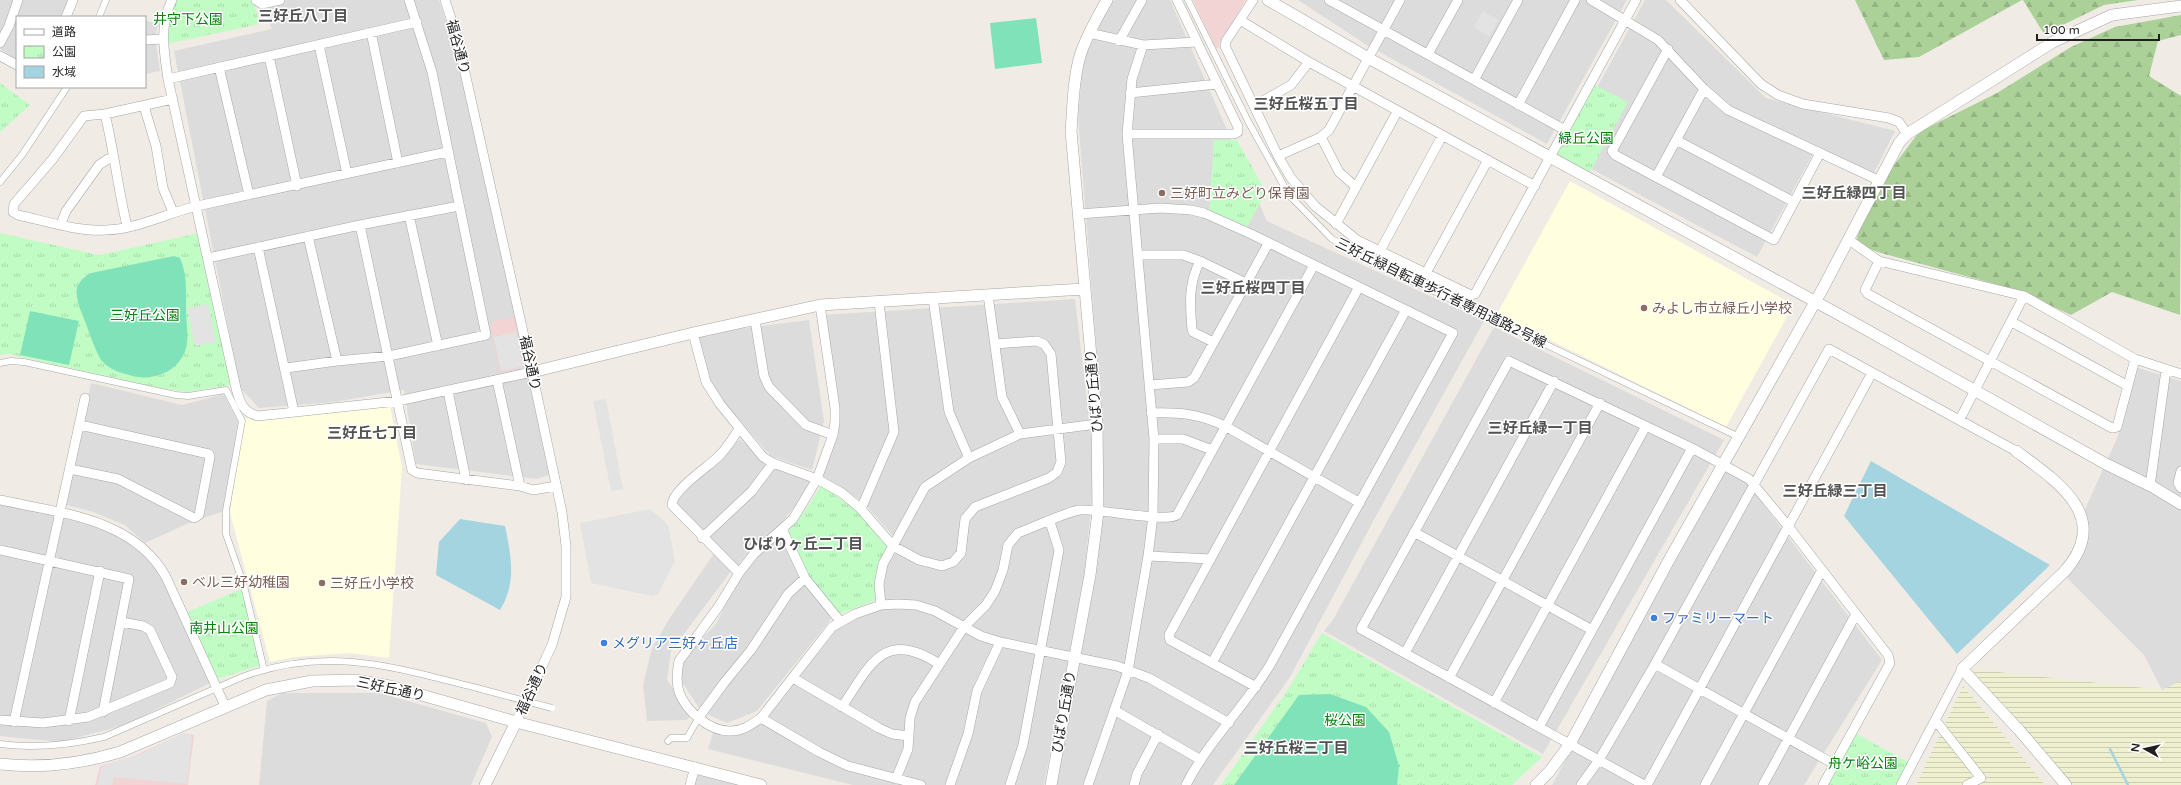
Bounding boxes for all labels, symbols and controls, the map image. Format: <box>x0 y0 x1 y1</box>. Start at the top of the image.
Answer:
district label: 三好丘八丁目 <box>258 7 348 25</box>
park label: 井守下公園 <box>153 11 223 28</box>
legend <box>16 16 146 88</box>
scale bar <box>2037 16 2159 42</box>
street label: 福谷通り <box>443 18 473 76</box>
text: 100 m <box>2043 23 2080 37</box>
text: 道路 <box>52 25 76 39</box>
text: 公園 <box>52 45 76 59</box>
text: 水域 <box>52 65 76 79</box>
district label: 三好丘桜五丁目 <box>1253 95 1359 113</box>
park label: 緑丘公園 <box>1558 130 1614 147</box>
district label: 三好丘緑四丁目 <box>1801 184 1907 202</box>
place label: 三好町立みどり保育園 <box>1170 185 1310 202</box>
marker: 三好町立みどり保育園 <box>1157 188 1167 198</box>
street label: 三好丘緑自転車歩行者専用道路2号線 <box>1333 234 1549 352</box>
district label: 三好丘桜四丁目 <box>1200 279 1306 297</box>
place label: みよし市立緑丘小学校 <box>1652 300 1792 317</box>
marker: みよし市立緑丘小学校 <box>1639 303 1649 313</box>
park label: 三好丘公園 <box>110 307 180 324</box>
street label: 福谷通り <box>516 334 544 392</box>
street label: ひばり丘通り <box>1082 348 1106 434</box>
district label: 三好丘緑一丁目 <box>1487 419 1593 437</box>
district label: 三好丘七丁目 <box>327 424 417 442</box>
district label: 三好丘緑三丁目 <box>1782 482 1888 500</box>
district label: ひばりヶ丘二丁目 <box>743 535 863 553</box>
place label: ベル三好幼稚園 <box>192 574 290 591</box>
place label: 三好丘小学校 <box>330 575 414 592</box>
marker: ベル三好幼稚園 <box>179 577 189 587</box>
marker: 三好丘小学校 <box>317 578 327 588</box>
place label: ファミリーマート <box>1662 610 1774 627</box>
marker: ファミリーマート <box>1649 613 1659 623</box>
park label: 南井山公園 <box>189 620 259 637</box>
place label: メグリア三好ヶ丘店 <box>612 635 738 652</box>
marker: メグリア三好ヶ丘店 <box>599 638 609 648</box>
street label: 福谷通り <box>512 660 552 718</box>
street label: ひばり丘通り <box>1048 669 1080 755</box>
street label: 三好丘通り <box>355 673 427 705</box>
park label: 桜公園 <box>1324 712 1366 729</box>
north arrow <box>2125 729 2165 769</box>
district label: 三好丘桜三丁目 <box>1243 739 1349 757</box>
text: N <box>2129 742 2143 753</box>
park label: 舟ケ峪公園 <box>1828 755 1898 772</box>

